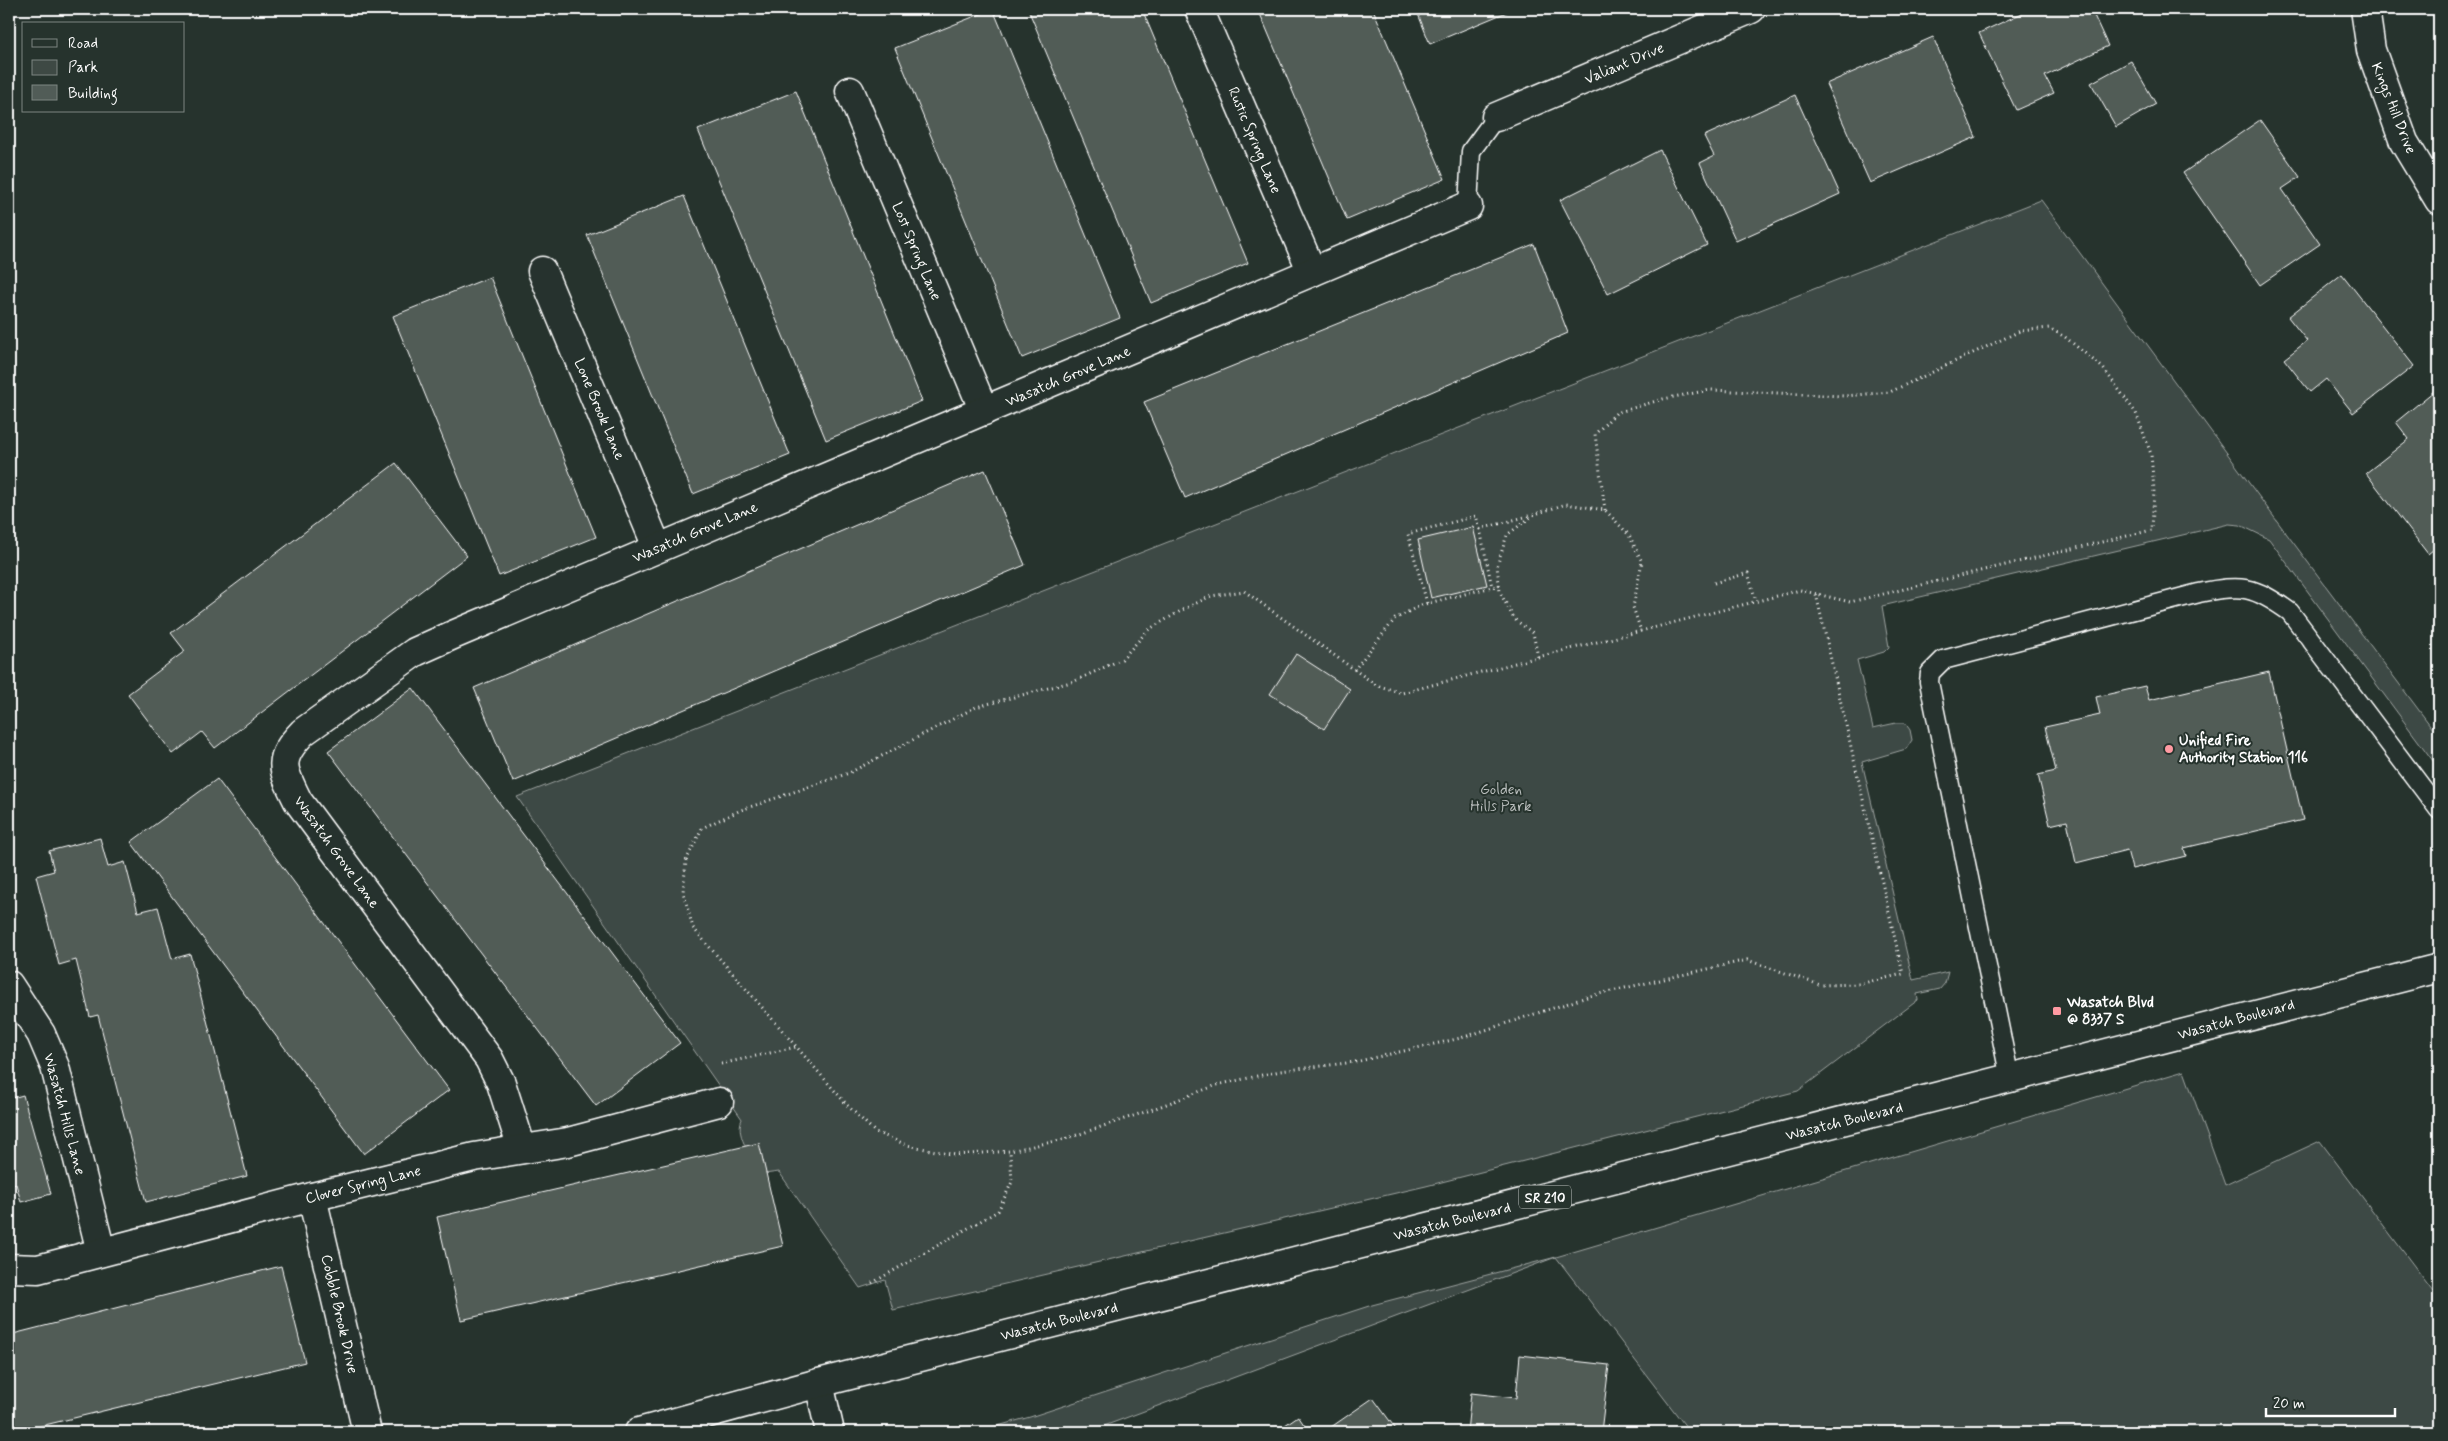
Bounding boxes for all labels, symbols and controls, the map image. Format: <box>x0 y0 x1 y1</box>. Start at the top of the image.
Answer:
legend <box>22 22 185 112</box>
text: Road <box>68 34 98 54</box>
street label: Valiant Drive <box>1582 38 1667 90</box>
text: Park <box>68 58 98 78</box>
street label: Kings Hill Drive <box>2365 60 2421 158</box>
text: Building <box>68 84 118 105</box>
street label: Rustic Spring Lane <box>1222 84 1286 197</box>
street label: Lost Spring Lane <box>885 199 946 304</box>
street label: Wasatch Grove Lane <box>1003 341 1134 412</box>
street label: Lone Brook Lane <box>569 355 630 463</box>
street label: Wasatch Grove Lane <box>630 497 761 568</box>
place label: Unified Fire Authority Station 116 <box>2179 730 2308 768</box>
marker: Unified Fire Authority Station 116 <box>2163 743 2175 755</box>
park label: Golden Hills Park <box>1470 780 1532 817</box>
street label: Wasatch Grove Lane <box>289 792 384 913</box>
place label: Wasatch Blvd @ 8337 S <box>2066 993 2154 1030</box>
street label: Wasatch Boulevard <box>2176 995 2297 1045</box>
marker: Wasatch Blvd @ 8337 S <box>2051 1005 2063 1017</box>
street label: Wasatch Hills Lane <box>38 1051 90 1178</box>
street label: Wasatch Boulevard <box>1784 1098 1905 1146</box>
street label: Clover Spring Lane <box>303 1161 424 1210</box>
road number: SR 210 <box>1519 1186 1571 1208</box>
street label: Wasatch Boulevard <box>1392 1198 1513 1246</box>
street label: Cobble Brook Drive <box>316 1253 363 1376</box>
street label: Wasatch Boulevard <box>999 1298 1120 1346</box>
scale bar <box>2266 1386 2394 1418</box>
text: 20 m <box>2273 1394 2305 1414</box>

